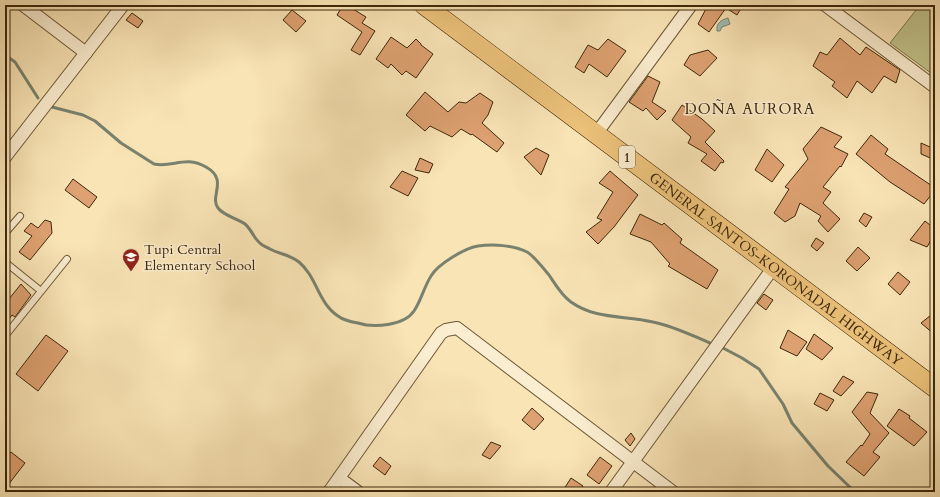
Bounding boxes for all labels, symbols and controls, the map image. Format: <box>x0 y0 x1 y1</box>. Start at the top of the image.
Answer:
district label: DOÑA AURORA <box>685 99 816 119</box>
road number: 1 <box>619 146 635 168</box>
street label: GENERAL SANTOS-KORONADAL HIGHWAY <box>645 168 907 371</box>
place label: Tupi Central Elementary School <box>144 240 256 275</box>
school or university icon: Tupi Central Elementary School <box>121 247 141 272</box>

